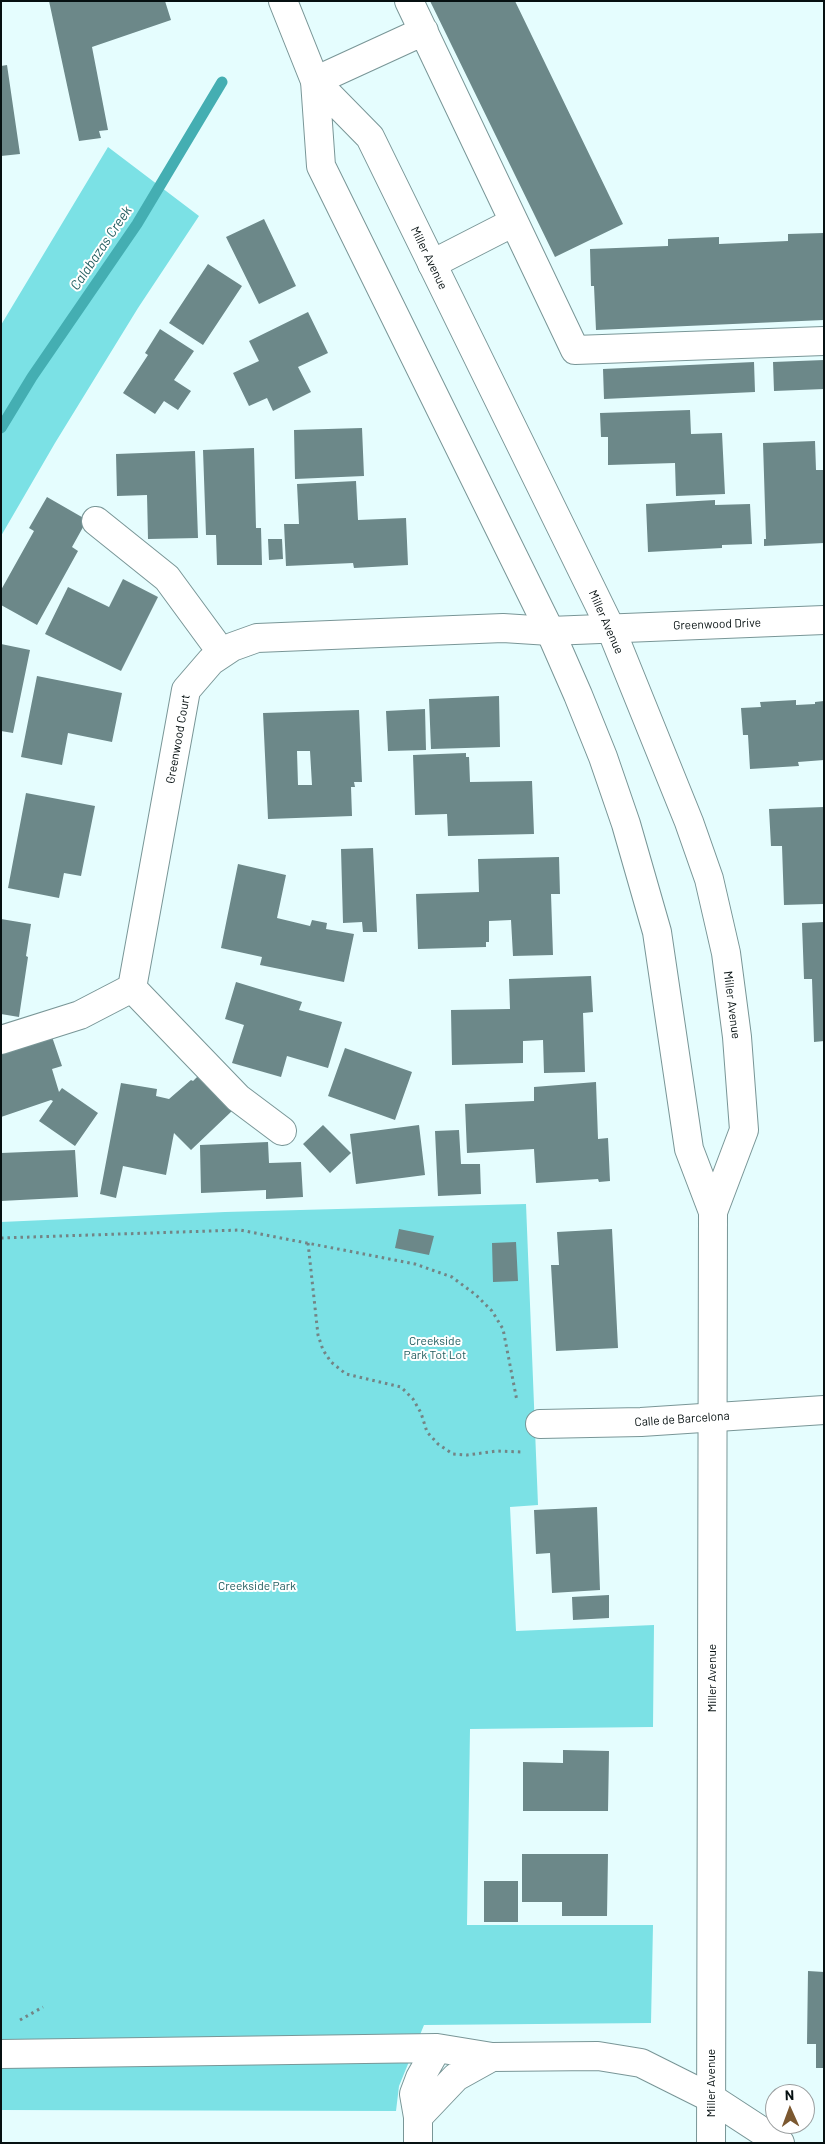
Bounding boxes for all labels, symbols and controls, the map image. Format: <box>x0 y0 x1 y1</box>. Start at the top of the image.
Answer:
water label: Calabazas Creek <box>67 203 135 293</box>
street label: Miller Avenue <box>408 224 450 292</box>
street label: Miller Avenue <box>585 588 627 656</box>
street label: Greenwood Drive <box>673 615 761 633</box>
street label: Greenwood Court <box>163 693 193 785</box>
street label: Miller Avenue <box>721 970 743 1040</box>
park label: Creekside Park Tot Lot <box>404 1334 466 1362</box>
street label: Calle de Barcelona <box>634 1408 730 1430</box>
park label: Creekside Park <box>218 1579 296 1593</box>
street label: Miller Avenue <box>705 1644 719 1712</box>
street label: Miller Avenue <box>704 2049 718 2117</box>
north arrow <box>765 2084 815 2134</box>
text: N <box>785 2086 794 2103</box>

